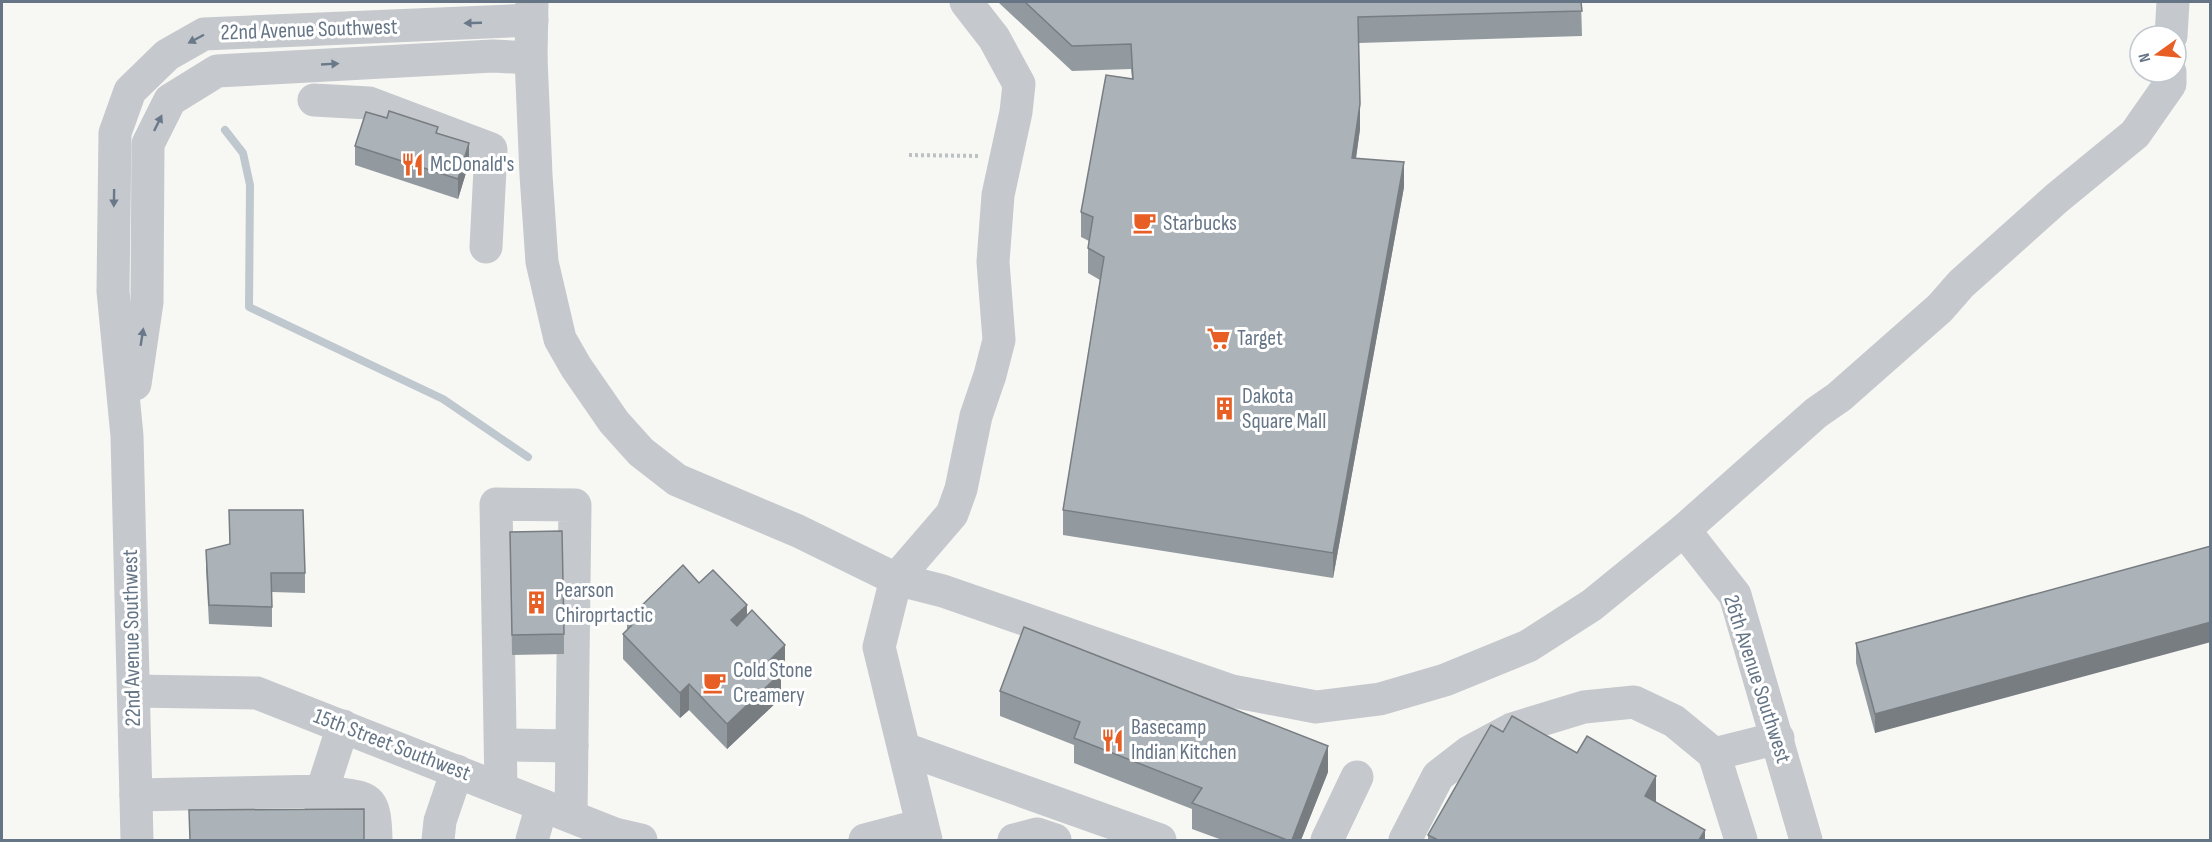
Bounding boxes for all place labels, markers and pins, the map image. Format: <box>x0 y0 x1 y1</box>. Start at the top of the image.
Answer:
restaurant icon: McDonald's <box>399 151 425 177</box>
place label: McDonald's <box>430 151 514 178</box>
cafe icon: Starbucks <box>1132 210 1158 236</box>
place label: Starbucks <box>1163 210 1237 237</box>
supermarket icon: Target <box>1206 325 1232 351</box>
place label: Target <box>1237 325 1283 352</box>
place label: Dakota Square Mall <box>1242 383 1326 435</box>
building icon: Dakota Square Mall <box>1211 396 1237 422</box>
place label: Pearson Chiroprtactic <box>555 577 653 629</box>
building icon: Pearson Chiroprtactic <box>524 590 550 616</box>
place label: Cold Stone Creamery <box>733 657 813 709</box>
cafe icon: Cold Stone Creamery <box>702 670 728 696</box>
place label: Basecamp Indian Kitchen <box>1131 714 1237 766</box>
restaurant icon: Basecamp Indian Kitchen <box>1100 727 1126 753</box>

